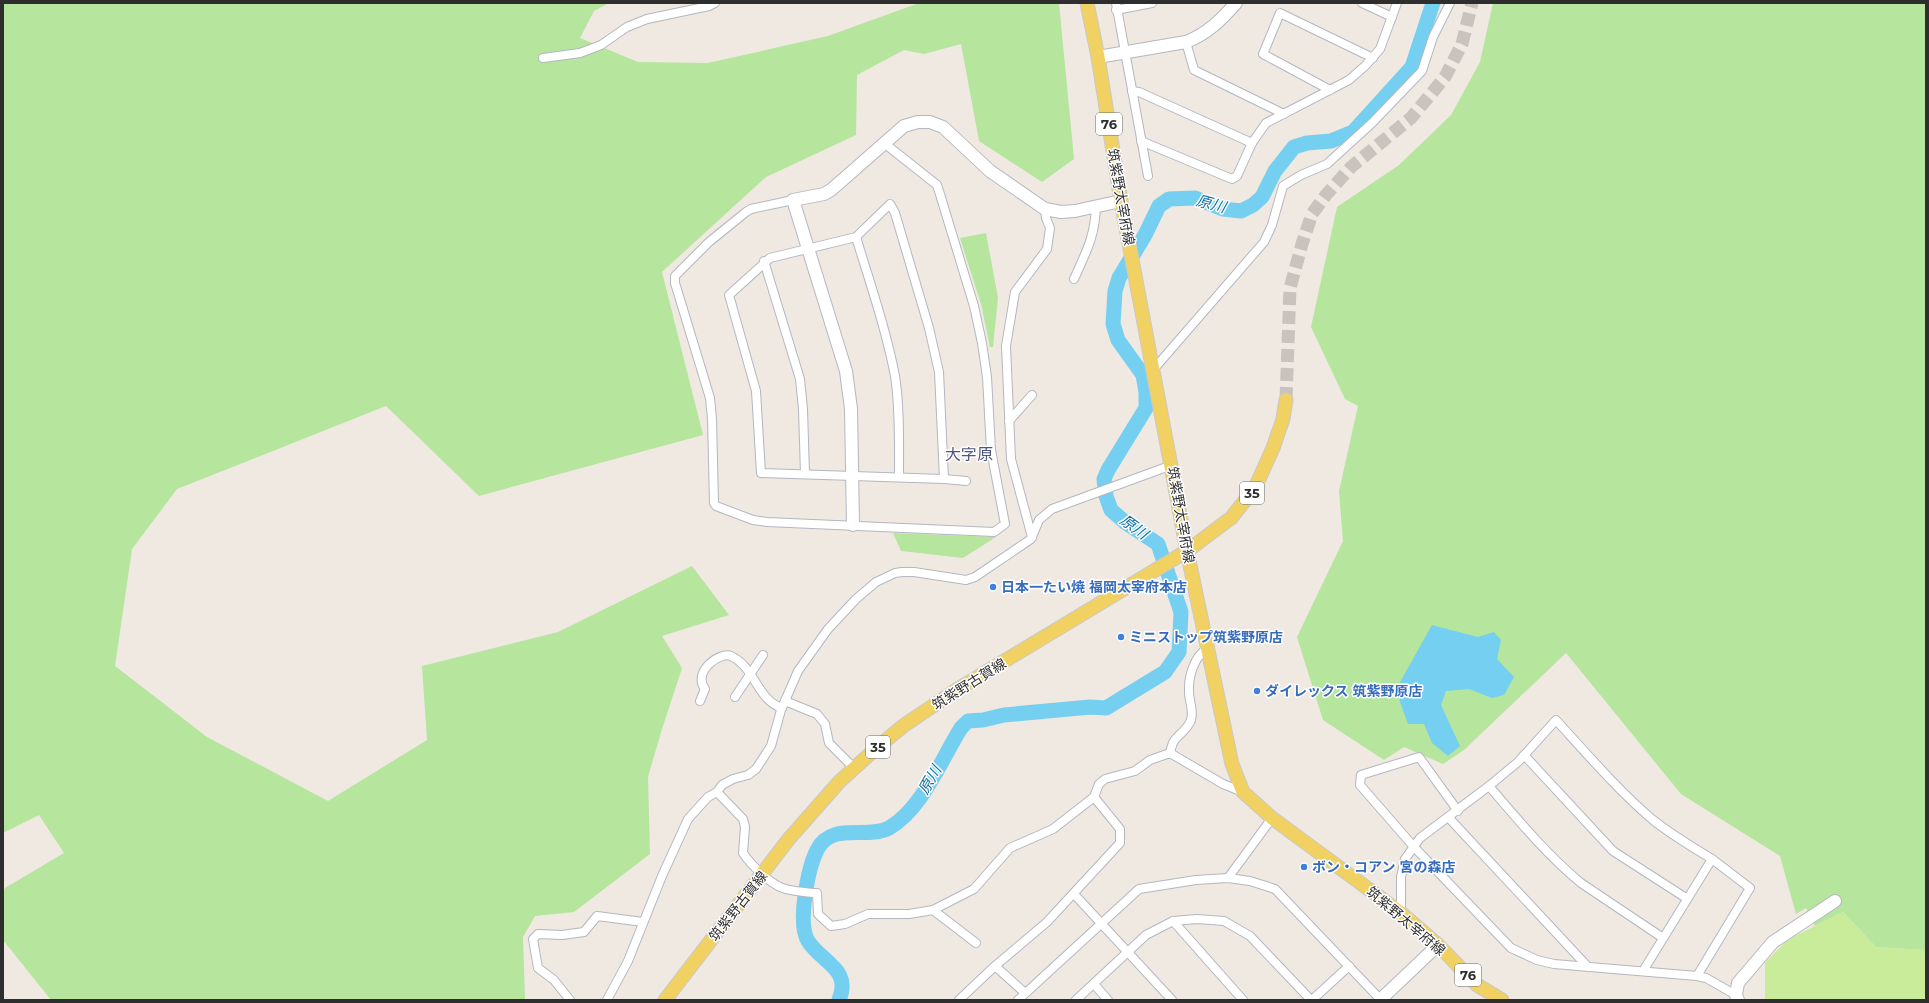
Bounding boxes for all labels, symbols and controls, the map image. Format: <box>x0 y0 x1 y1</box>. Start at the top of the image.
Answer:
road number: 76 <box>1096 113 1122 135</box>
street label: 筑紫野太宰府線 <box>1104 147 1138 247</box>
water label: 原川 <box>1194 190 1230 217</box>
district label: 大字原 <box>945 445 993 464</box>
street label: 筑紫野太宰府線 <box>1164 465 1198 565</box>
road number: 35 <box>1240 482 1264 504</box>
water label: 原川 <box>1117 510 1154 544</box>
place label: 日本一たい焼 福岡太宰府本店 <box>1001 578 1187 596</box>
marker: 日本一たい焼 福岡太宰府本店 <box>988 582 998 592</box>
place label: ミニストップ筑紫野原店 <box>1129 628 1283 646</box>
marker: ミニストップ筑紫野原店 <box>1116 632 1126 642</box>
street label: 筑紫野古賀線 <box>929 654 1009 714</box>
place label: ダイレックス 筑紫野原店 <box>1265 682 1423 700</box>
marker: ダイレックス 筑紫野原店 <box>1252 686 1262 696</box>
road number: 35 <box>866 736 890 758</box>
water label: 原川 <box>914 760 946 797</box>
place label: ボン・コアン 宮の森店 <box>1312 858 1455 876</box>
marker: ボン・コアン 宮の森店 <box>1299 862 1309 872</box>
street label: 筑紫野古賀線 <box>705 867 771 945</box>
street label: 筑紫野太宰府線 <box>1363 883 1449 959</box>
road number: 76 <box>1455 964 1481 986</box>

